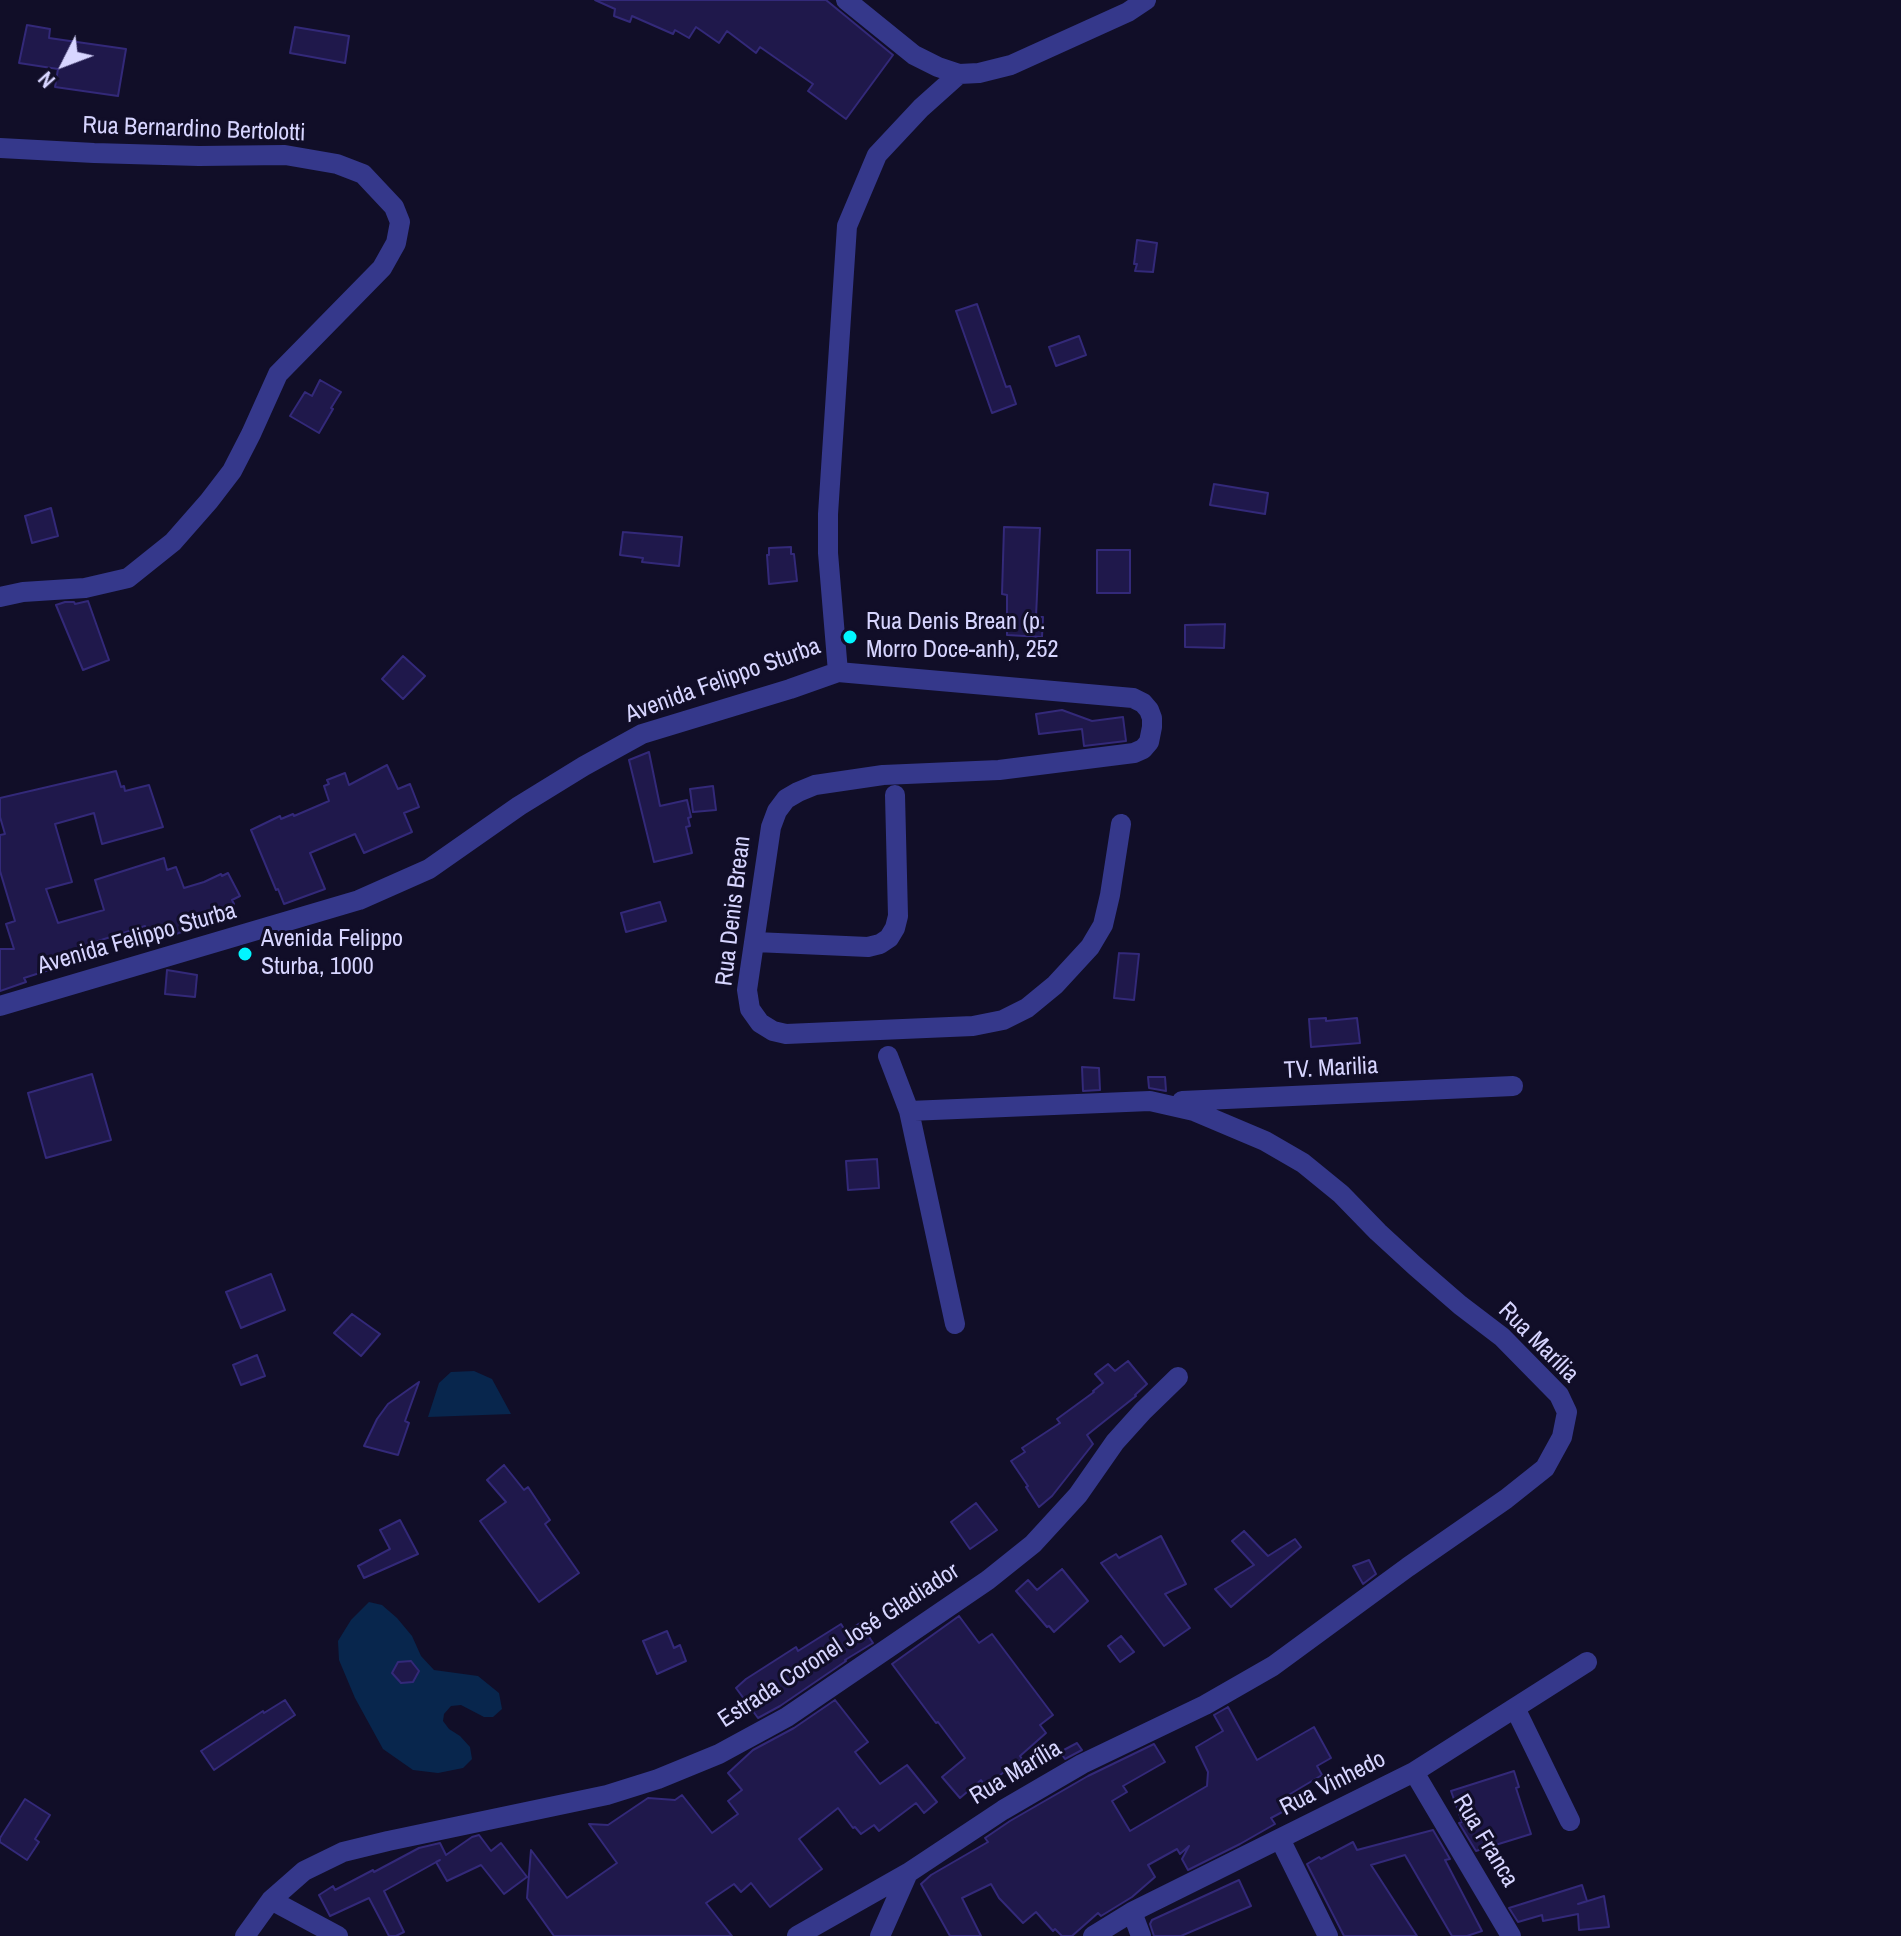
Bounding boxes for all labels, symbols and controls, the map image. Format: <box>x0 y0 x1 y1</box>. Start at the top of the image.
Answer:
north arrow <box>24 24 104 104</box>
text: N <box>31 65 62 95</box>
street label: Rua Bernardino Bertolotti <box>82 112 306 148</box>
place label: Rua Denis Brean (p. Morro Doce-anh), 252 <box>866 609 1059 665</box>
marker: Rua Denis Brean (p. Morro Doce-anh), 252 <box>841 628 859 646</box>
street label: Avenida Felippo Sturba <box>622 632 824 730</box>
street label: Rua Denis Brean <box>711 834 757 988</box>
street label: Avenida Felippo Sturba <box>34 897 240 981</box>
place label: Avenida Felippo Sturba, 1000 <box>261 926 403 982</box>
marker: Avenida Felippo Sturba, 1000 <box>236 945 254 963</box>
street label: TV. Marilia <box>1283 1052 1379 1086</box>
street label: Rua Marília <box>1492 1297 1584 1389</box>
street label: Estrada Coronel José Gladiador <box>713 1557 965 1735</box>
street label: Rua Marília <box>965 1734 1067 1812</box>
street label: Rua Vinhedo <box>1275 1745 1391 1823</box>
street label: Rua Franca <box>1446 1790 1524 1892</box>

